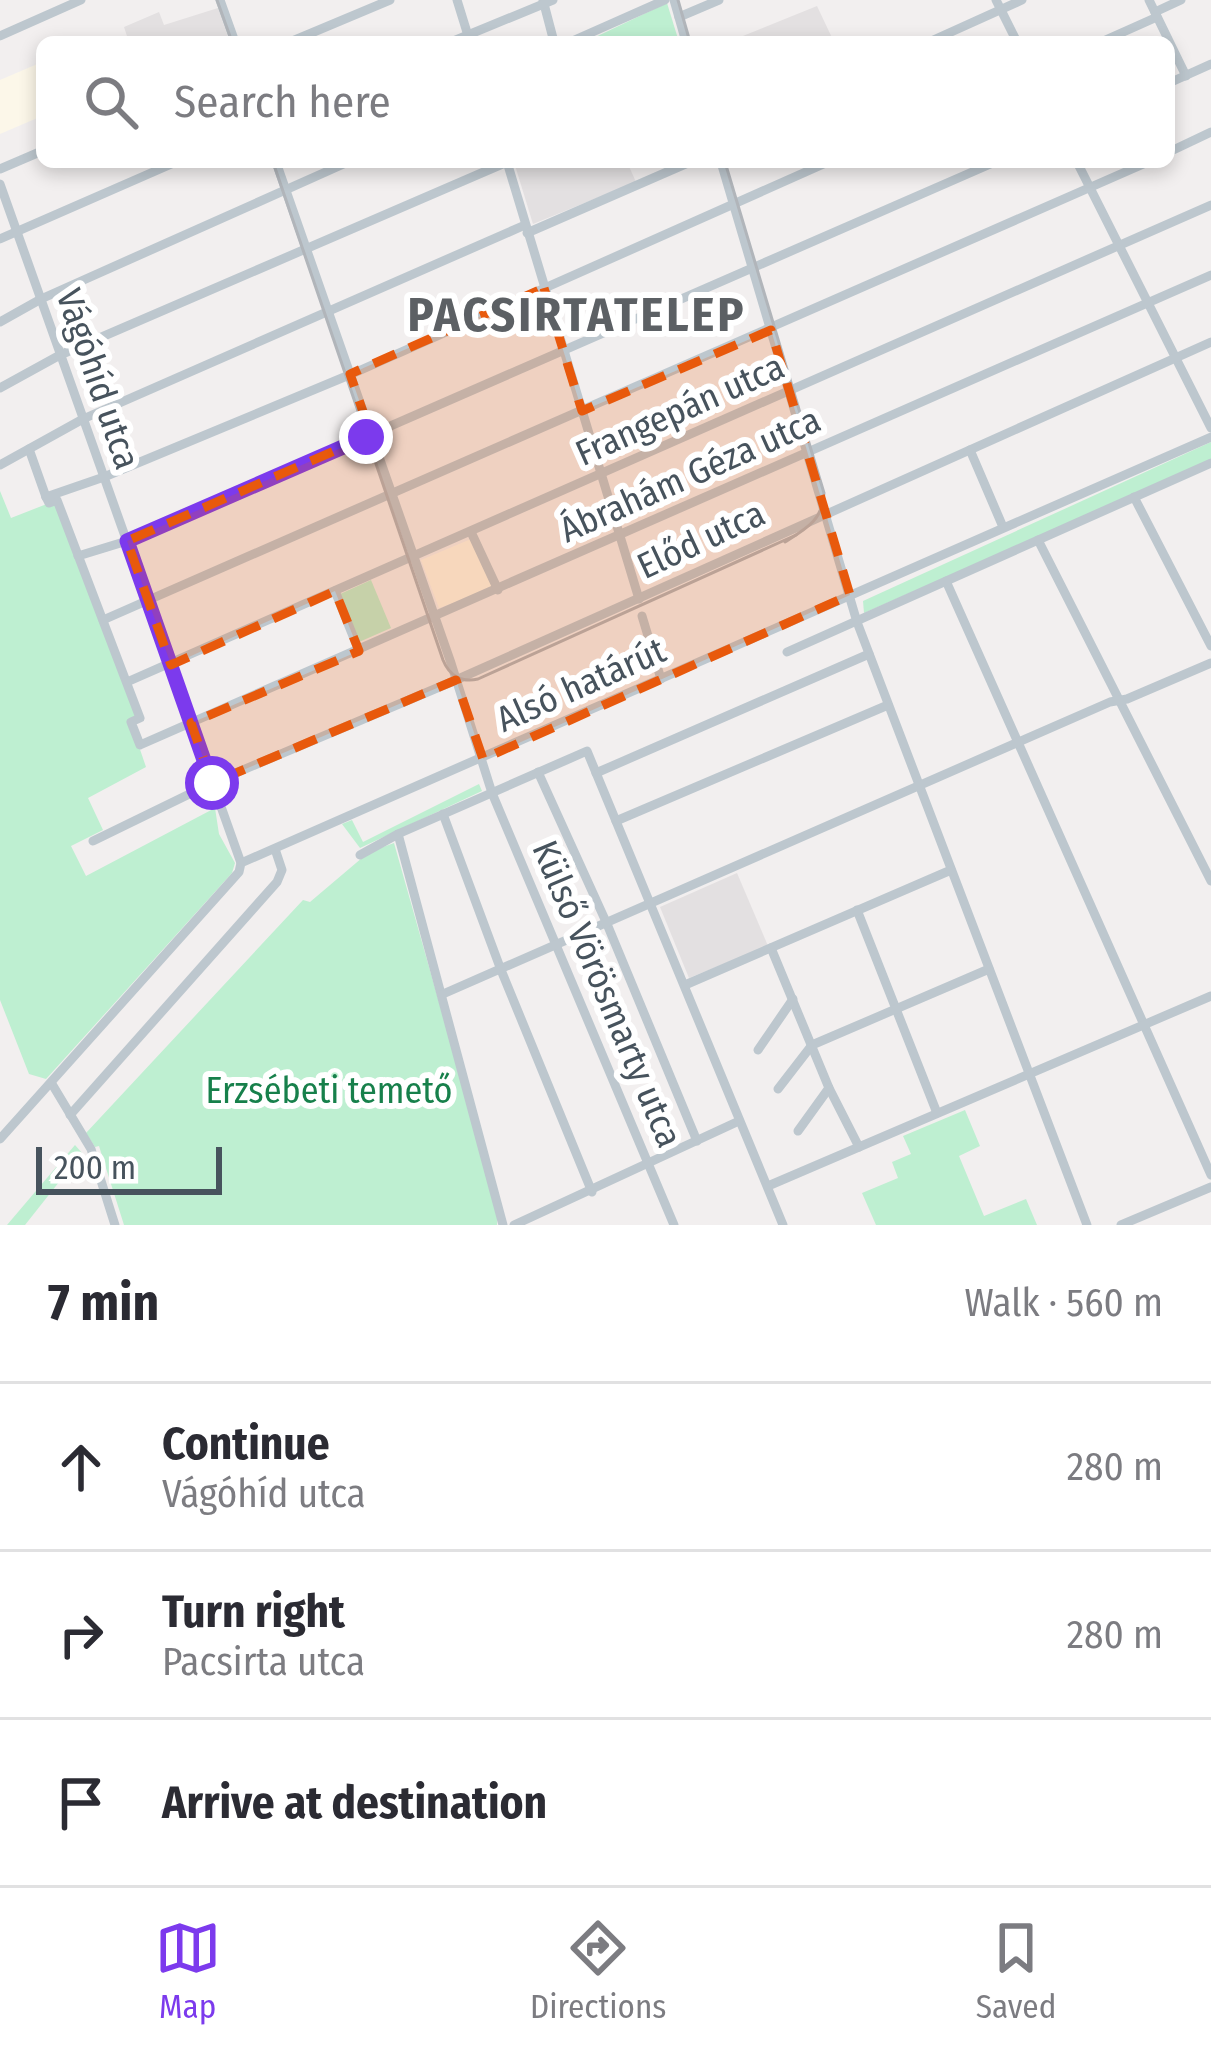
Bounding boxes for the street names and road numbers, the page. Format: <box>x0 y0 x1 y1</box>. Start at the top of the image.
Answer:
street label: Vágóhíd utca <box>47 283 149 475</box>
street label: Frangepán utca <box>569 344 791 476</box>
street label: Ábrahám Géza utca <box>552 397 827 552</box>
street label: Előd utca <box>630 491 772 589</box>
street label: Alsó határút <box>490 628 672 742</box>
street label: Külső Vörösmarty utca <box>522 834 692 1154</box>

